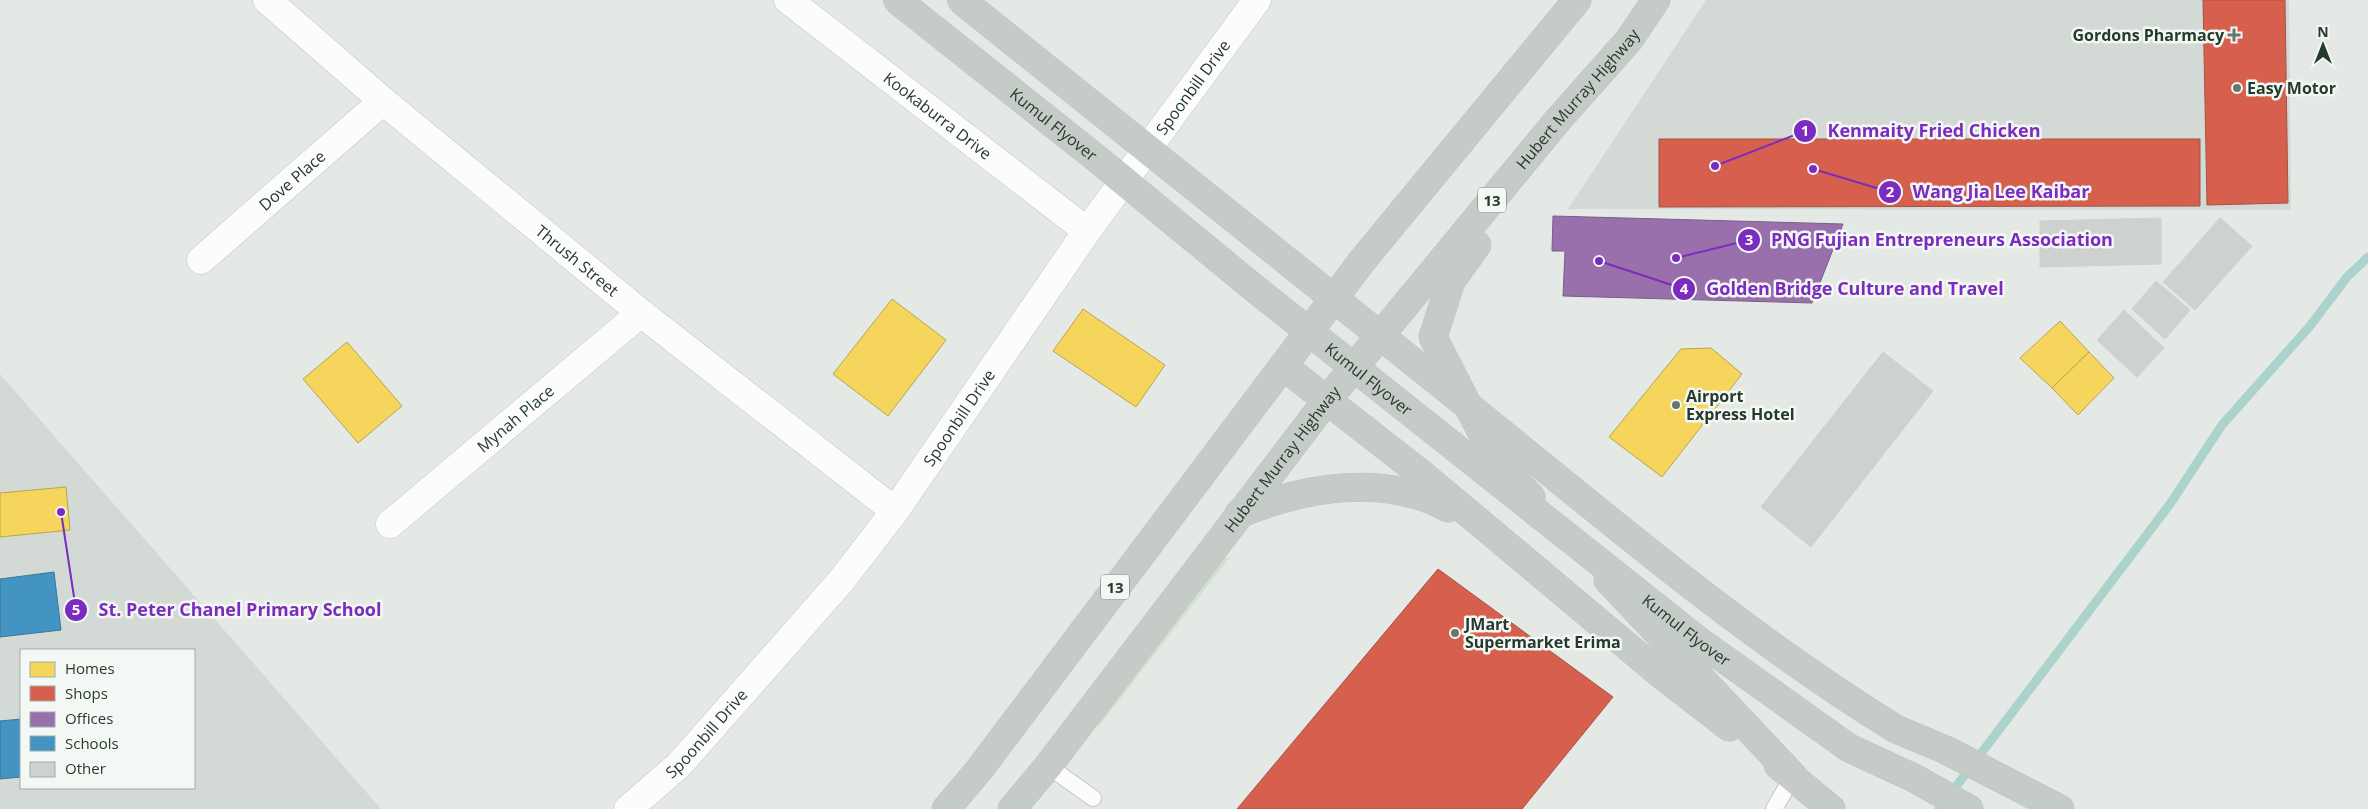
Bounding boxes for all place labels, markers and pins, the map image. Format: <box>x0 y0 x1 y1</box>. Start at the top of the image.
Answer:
place label: Gordons Pharmacy <box>2072 24 2225 46</box>
marker: Gordons Pharmacy <box>2228 29 2240 41</box>
place label: Easy Motor <box>2247 77 2336 99</box>
marker: Easy Motor <box>2231 82 2243 94</box>
callout: Kenmaity Fried Chicken <box>1793 114 2051 147</box>
callout: Wang Jia Lee Kaibar <box>1877 175 2099 208</box>
callout: PNG Fujian Entrepreneurs Association <box>1736 224 2123 257</box>
callout: Golden Bridge Culture and Travel <box>1672 272 2014 305</box>
place label: Airport Express Hotel <box>1686 385 1795 425</box>
marker: Airport Express Hotel <box>1670 399 1682 411</box>
callout: St. Peter Chanel Primary School <box>64 593 392 626</box>
place label: JMart Supermarket Erima <box>1463 613 1621 653</box>
marker: JMart Supermarket Erima <box>1449 627 1461 639</box>

